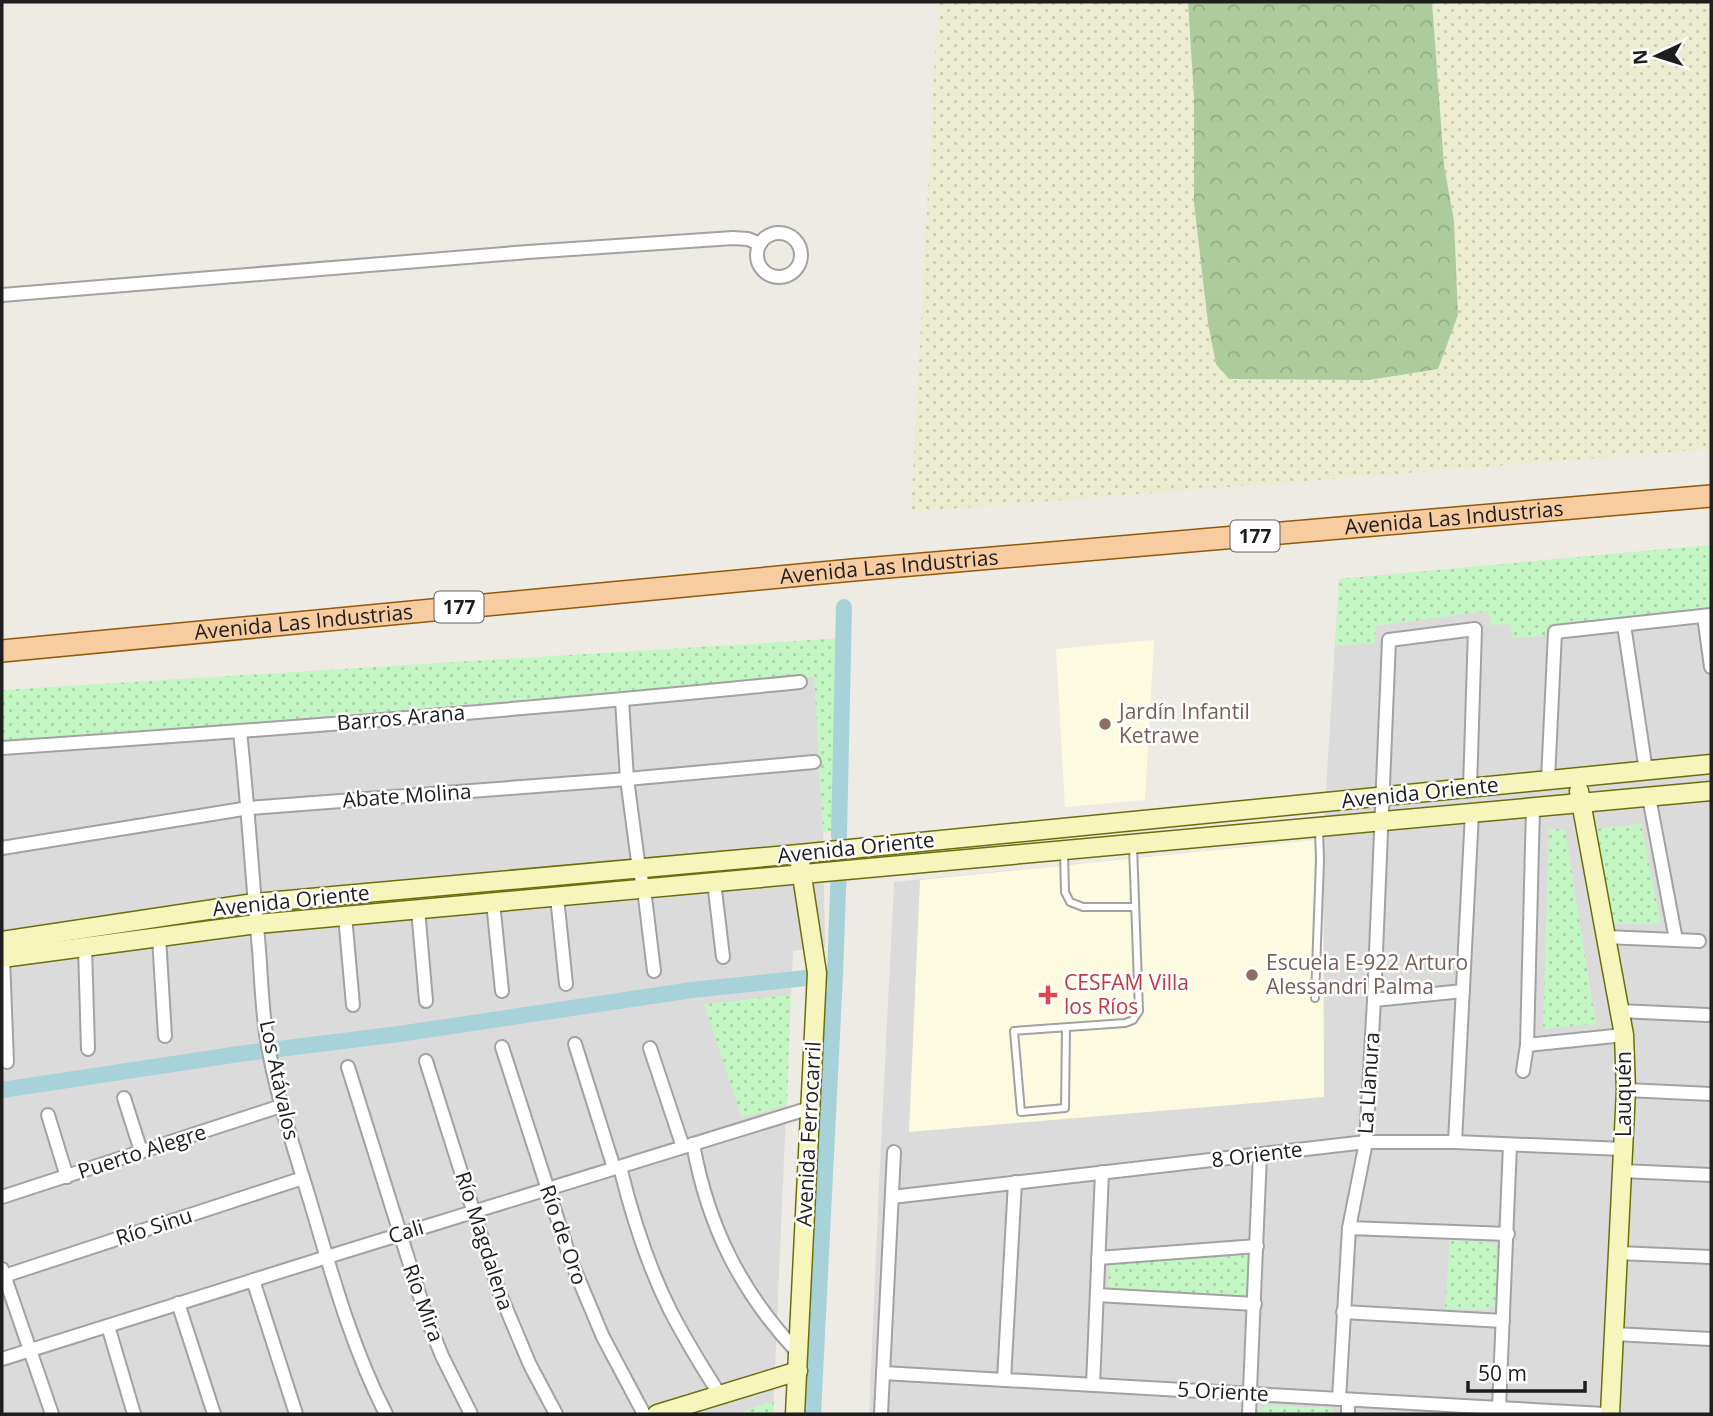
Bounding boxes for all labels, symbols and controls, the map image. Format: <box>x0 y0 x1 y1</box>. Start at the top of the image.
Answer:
north arrow <box>1622 21 1692 91</box>
text: N <box>1627 49 1654 66</box>
street label: Avenida Las Industrias <box>1343 494 1564 541</box>
road number: 177 <box>1230 520 1280 552</box>
street label: Avenida Las Industrias <box>778 543 999 590</box>
road number: 177 <box>434 592 484 622</box>
street label: Avenida Las Industrias <box>193 597 414 646</box>
street label: Barros Arana <box>336 697 466 737</box>
place label: Jardín Infantil Ketrawe <box>1117 697 1250 749</box>
marker: Jardín Infantil Ketrawe <box>1097 716 1113 732</box>
street label: Avenida Oriente <box>1340 770 1500 814</box>
street label: Abate Molina <box>342 777 472 813</box>
street label: Avenida Oriente <box>776 825 936 869</box>
street label: Avenida Oriente <box>211 878 371 922</box>
place label: Escuela E-922 Arturo Alessandri Palma <box>1266 948 1468 1000</box>
marker: Escuela E-922 Arturo Alessandri Palma <box>1244 967 1260 983</box>
place label: CESFAM Villa los Ríos <box>1064 968 1189 1020</box>
marker: CESFAM Villa los Ríos <box>1038 985 1058 1005</box>
street label: Los Atávalos <box>254 1017 306 1142</box>
street label: La Llanura <box>1350 1031 1386 1135</box>
street label: Avenida Ferrocarril <box>789 1041 827 1227</box>
street label: Lauquén <box>1609 1051 1637 1137</box>
street label: Puerto Alegre <box>74 1117 210 1185</box>
street label: 8 Oriente <box>1210 1135 1304 1173</box>
street label: Río Magdalena <box>449 1168 521 1314</box>
street label: Río de Oro <box>534 1181 594 1288</box>
street label: Río Sinu <box>112 1201 196 1252</box>
street label: Cali <box>385 1212 427 1250</box>
street label: Río Mira <box>397 1260 451 1345</box>
scale bar <box>1468 1350 1585 1394</box>
text: 50 m <box>1478 1359 1527 1387</box>
street label: 5 Oriente <box>1177 1375 1270 1407</box>

